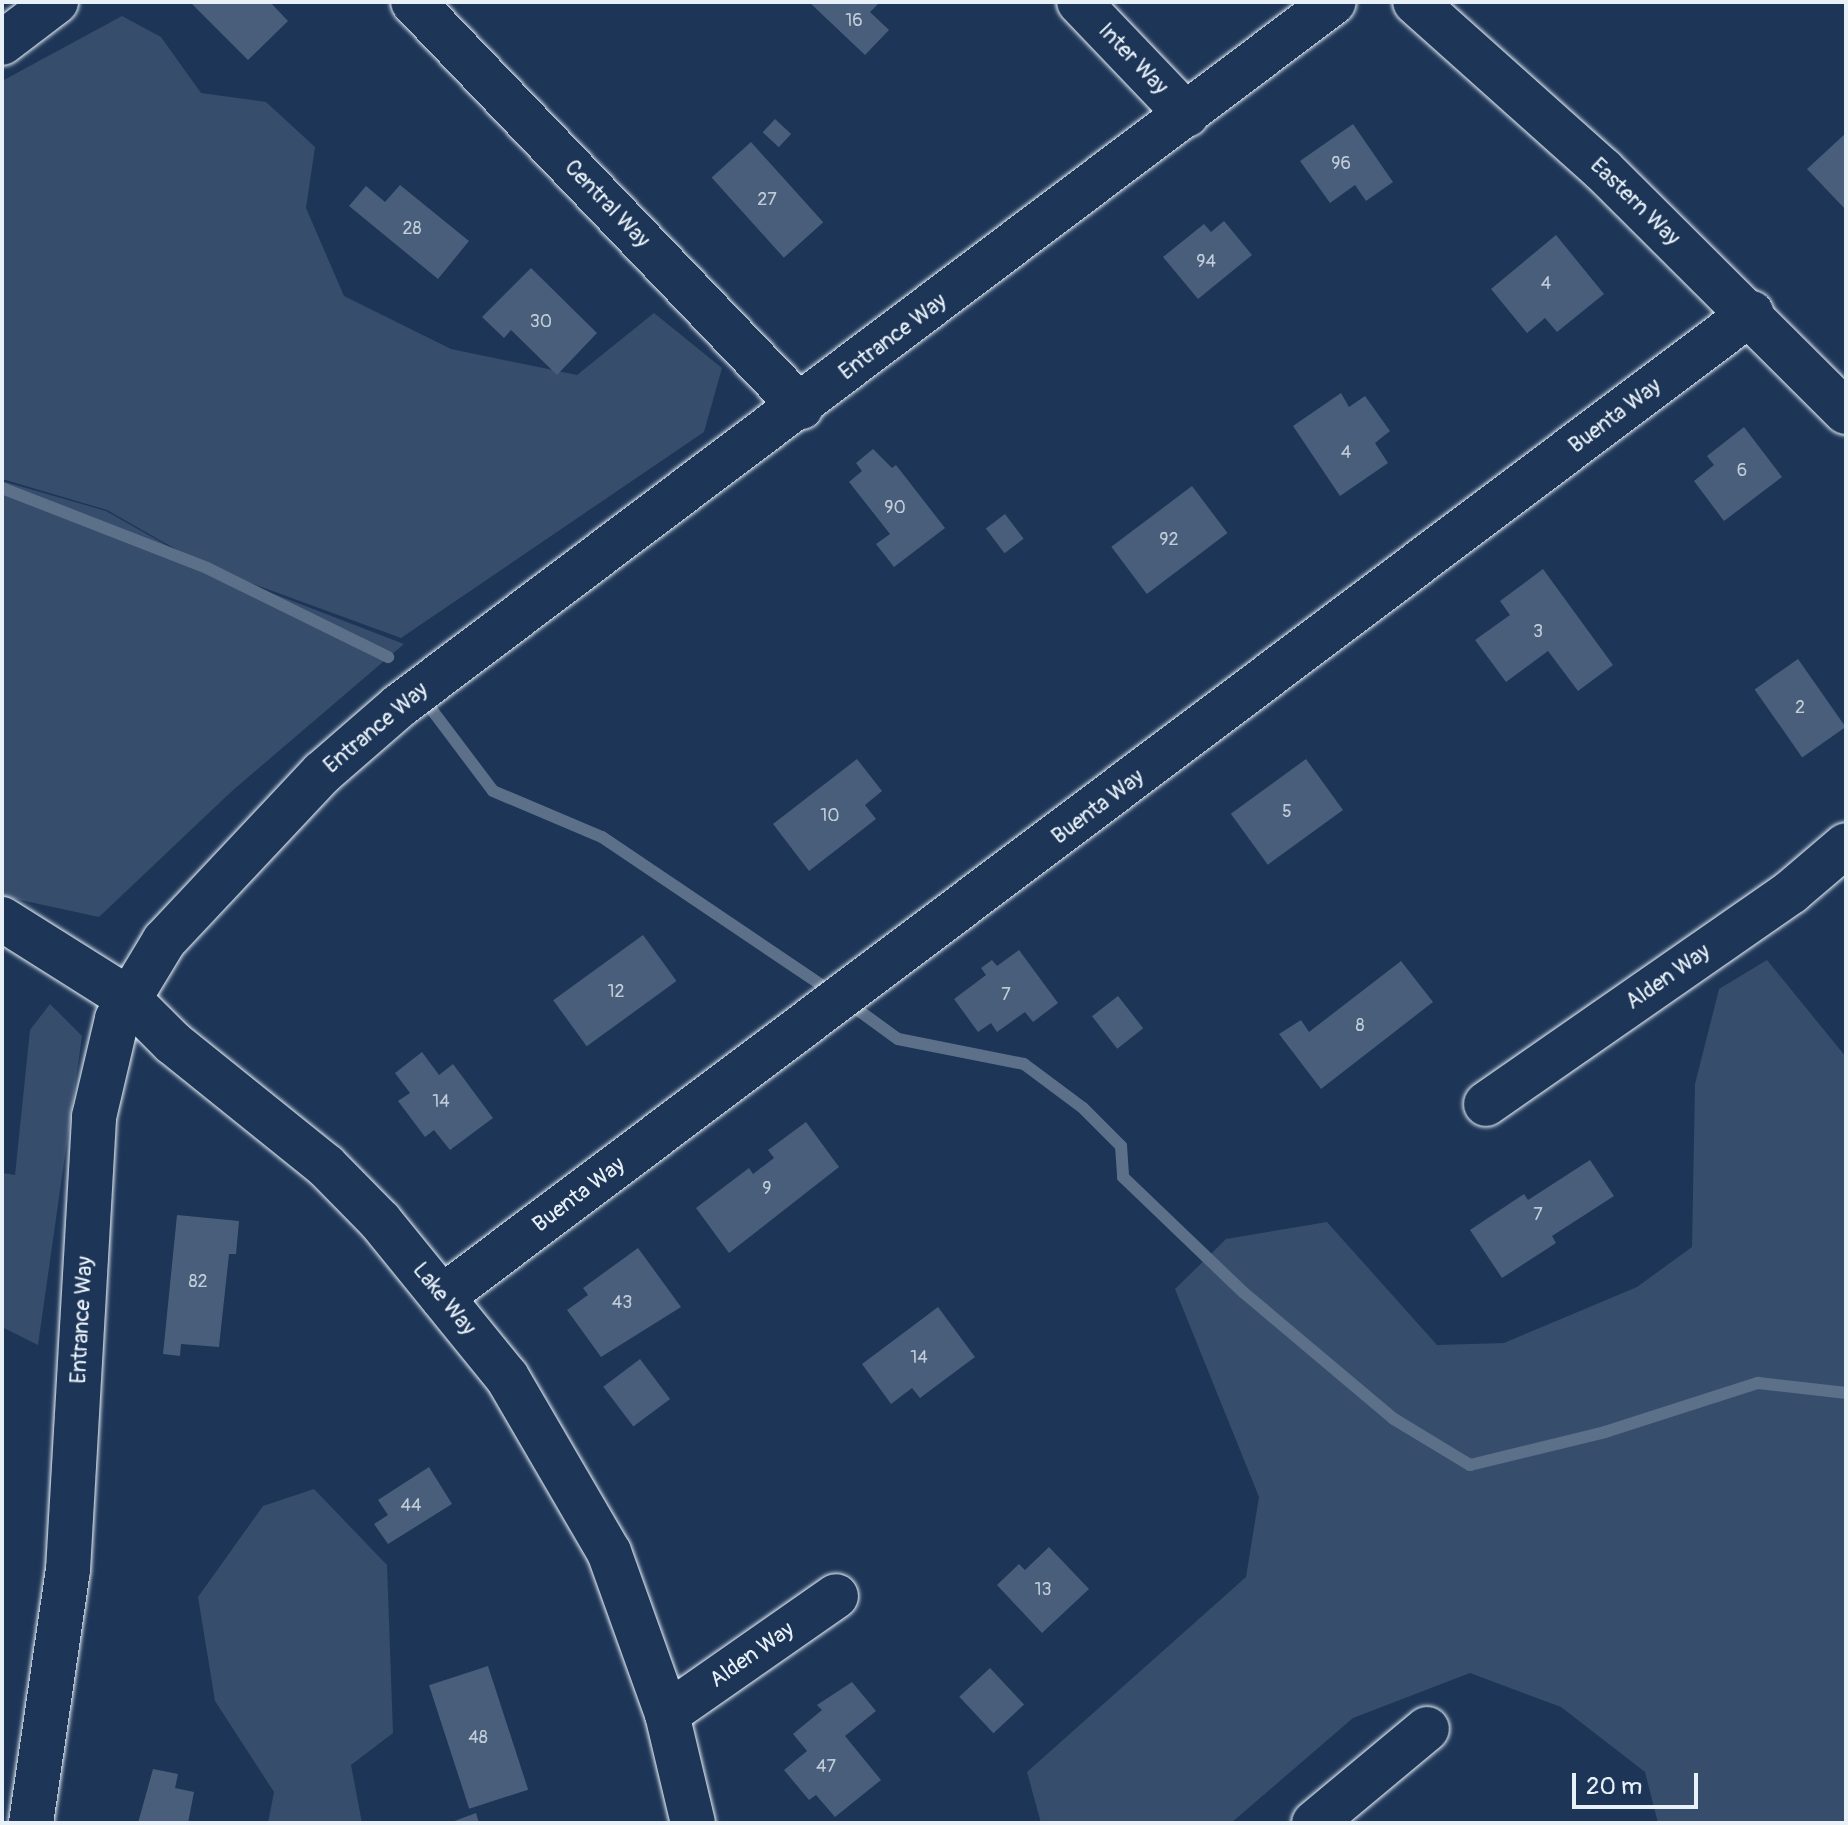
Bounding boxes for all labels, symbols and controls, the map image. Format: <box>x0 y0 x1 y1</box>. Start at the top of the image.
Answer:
house number: 16 <box>845 10 863 32</box>
street label: Inter Way <box>1093 18 1173 100</box>
house number: 96 <box>1331 153 1351 175</box>
street label: Eastern Way <box>1585 153 1685 251</box>
street label: Central Way <box>559 155 655 253</box>
house number: 27 <box>757 189 777 211</box>
house number: 28 <box>402 218 422 240</box>
house number: 94 <box>1196 251 1216 273</box>
house number: 4 <box>1541 273 1551 295</box>
street label: Entrance Way <box>834 288 952 386</box>
house number: 30 <box>530 311 552 333</box>
street label: Buenta Way <box>1564 373 1666 459</box>
house number: 4 <box>1341 442 1351 464</box>
house number: 6 <box>1737 460 1747 482</box>
house number: 90 <box>884 497 906 519</box>
house number: 92 <box>1159 529 1179 551</box>
house number: 3 <box>1533 621 1543 643</box>
street label: Entrance Way <box>319 677 433 779</box>
house number: 2 <box>1795 697 1805 719</box>
street label: Buenta Way <box>1047 764 1149 850</box>
house number: 5 <box>1282 801 1292 823</box>
house number: 10 <box>820 805 840 827</box>
street label: Alden Way <box>1621 938 1715 1016</box>
house number: 12 <box>607 981 625 1003</box>
house number: 7 <box>1001 984 1011 1006</box>
house number: 8 <box>1355 1015 1365 1037</box>
house number: 14 <box>432 1091 450 1113</box>
street label: Buenta Way <box>528 1152 630 1238</box>
house number: 9 <box>762 1178 772 1200</box>
house number: 7 <box>1533 1204 1543 1226</box>
street label: Entrance Way <box>65 1256 99 1384</box>
street label: Lake Way <box>407 1257 481 1341</box>
house number: 82 <box>188 1271 208 1293</box>
house number: 43 <box>612 1292 632 1314</box>
house number: 14 <box>910 1347 928 1369</box>
house number: 44 <box>401 1495 421 1517</box>
house number: 13 <box>1034 1579 1052 1601</box>
street label: Alden Way <box>705 1616 799 1694</box>
house number: 48 <box>468 1727 488 1749</box>
house number: 47 <box>816 1756 836 1778</box>
scale bar <box>1576 1757 1702 1807</box>
text: 20 m <box>1586 1772 1642 1801</box>

